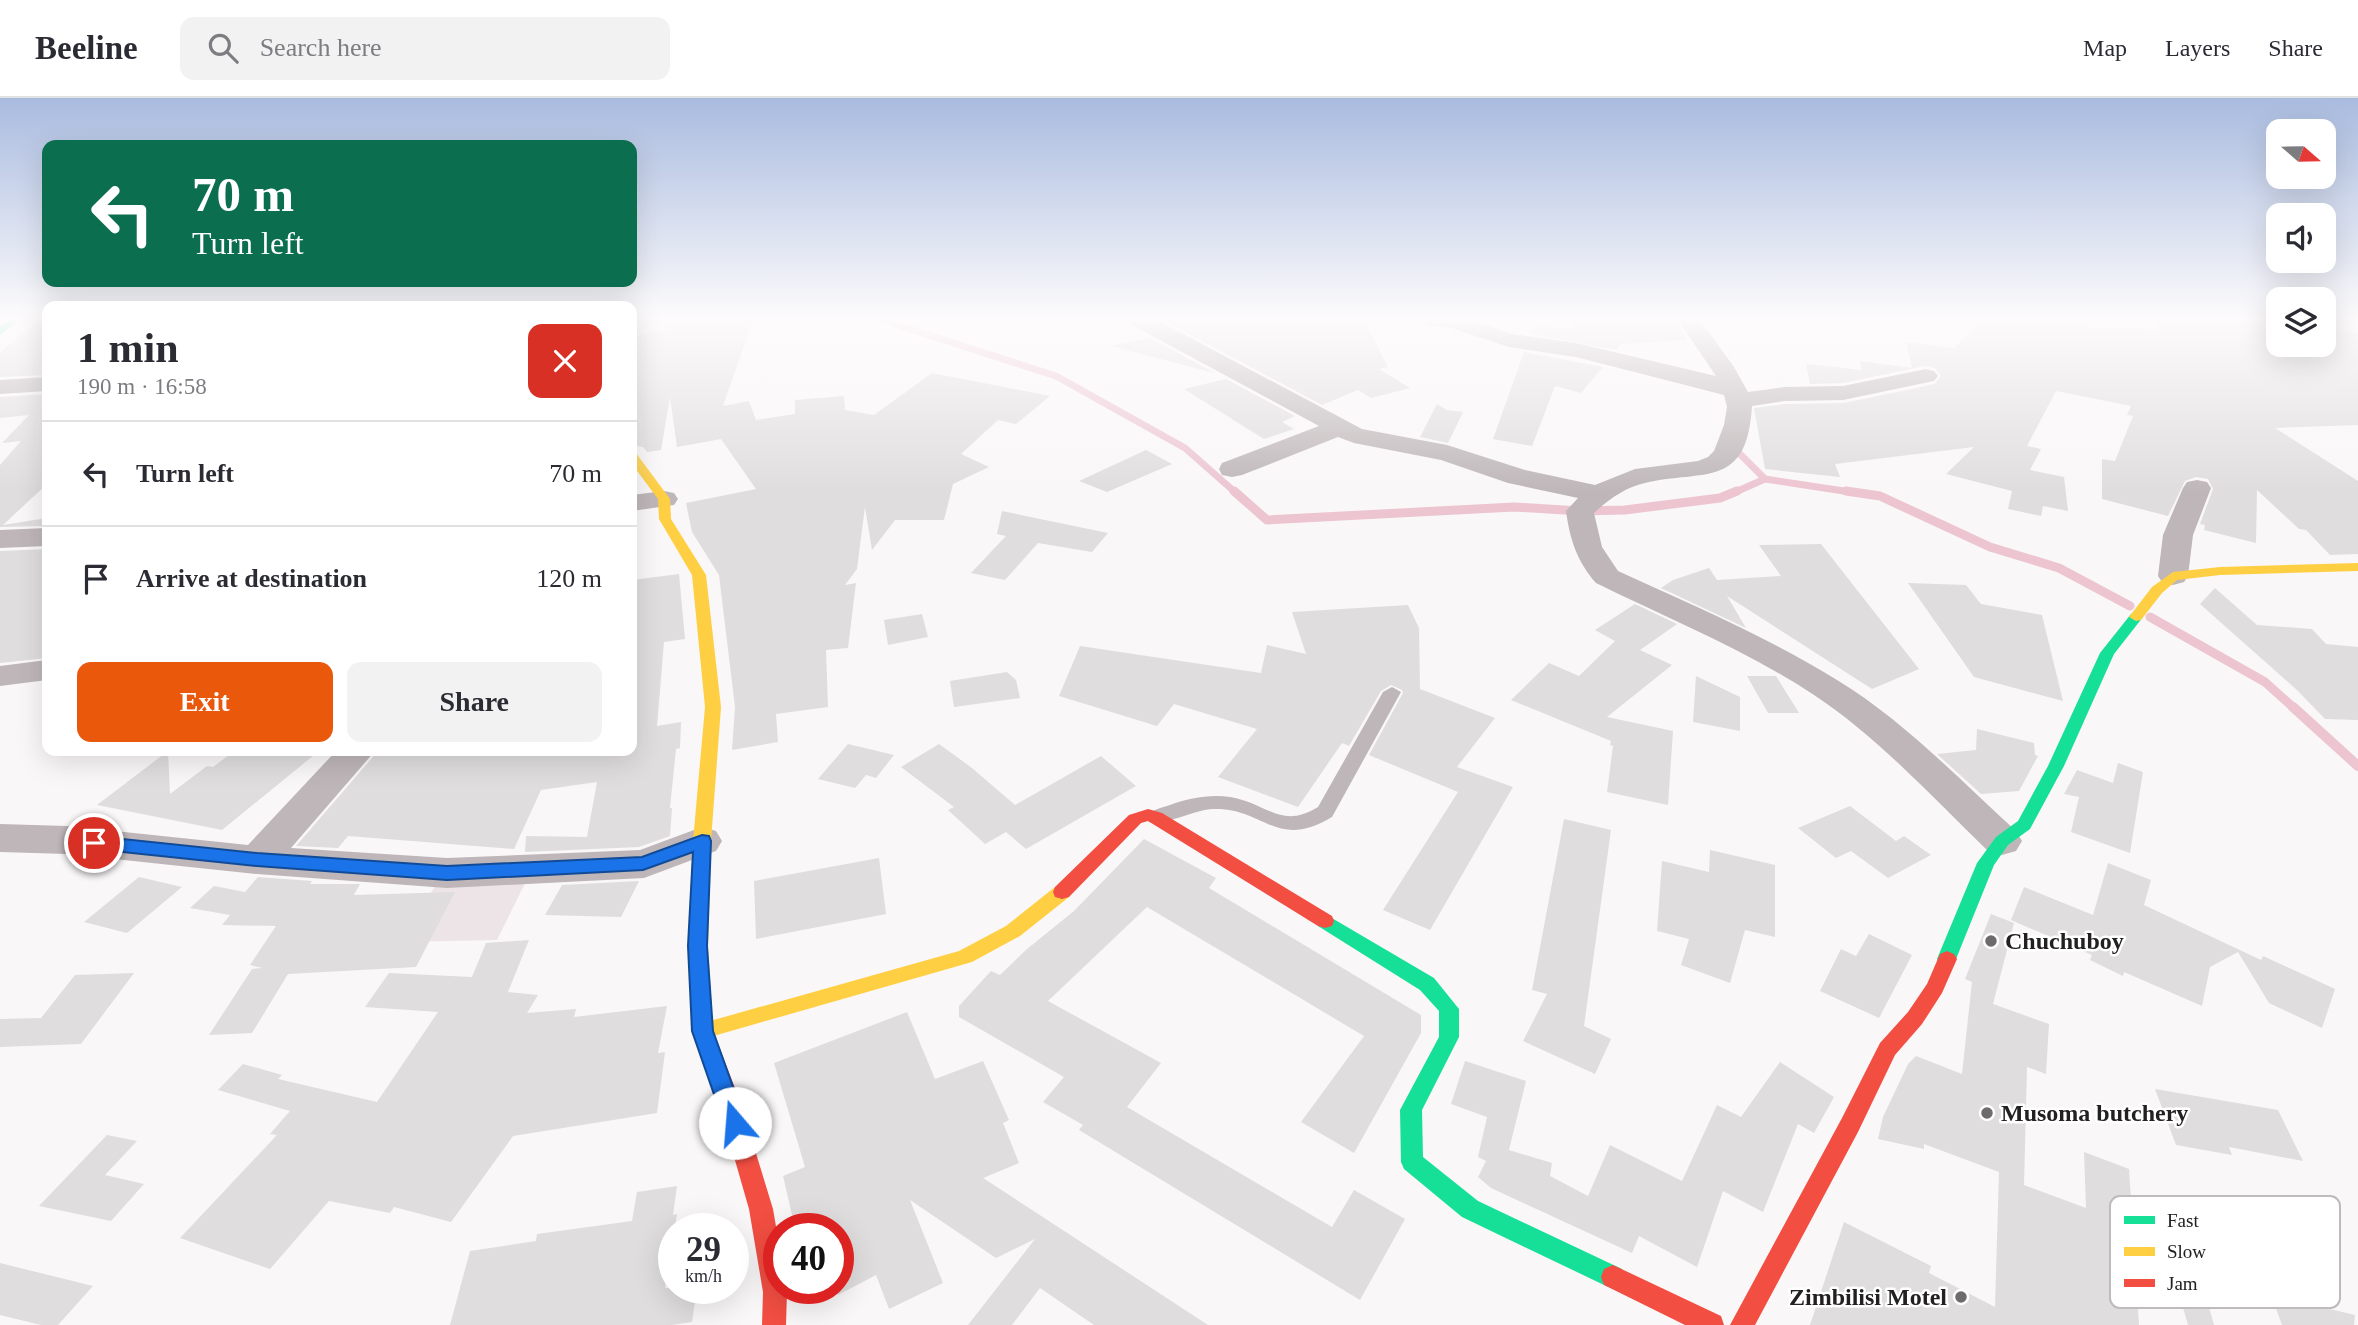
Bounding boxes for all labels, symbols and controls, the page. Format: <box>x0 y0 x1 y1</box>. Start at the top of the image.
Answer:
search box <box>180 17 670 80</box>
icon: search <box>204 29 242 67</box>
text: Beeline <box>35 30 138 66</box>
text: Search here <box>260 33 382 62</box>
text: Map <box>2083 35 2127 61</box>
text: Layers <box>2165 35 2230 61</box>
text: Share <box>2268 35 2323 61</box>
north arrow <box>2266 119 2336 189</box>
map controls <box>2266 119 2336 357</box>
text: 70 m <box>192 167 294 222</box>
icon: left <box>77 168 168 259</box>
button: sound <box>2266 203 2336 273</box>
text: Turn left <box>192 225 304 261</box>
button: layers <box>2266 287 2336 357</box>
button: close <box>528 324 602 398</box>
text: 1 min <box>77 325 179 371</box>
text: 190 m · 16:58 <box>77 374 207 399</box>
icon: left <box>77 455 115 493</box>
text: Turn left <box>136 459 234 488</box>
text: 70 m <box>549 459 602 488</box>
icon: arrive <box>77 560 115 598</box>
text: Arrive at destination <box>136 564 367 593</box>
text: 120 m <box>536 564 602 593</box>
button: Exit <box>77 662 333 742</box>
button: Share <box>347 662 602 742</box>
pin <box>64 813 124 873</box>
icon: arrive <box>75 824 113 862</box>
place label: Chuchuboy <box>2005 928 2124 954</box>
marker: Chuchuboy <box>1983 933 1999 949</box>
position arrow <box>698 1086 772 1160</box>
place label: Musoma butchery <box>2001 1100 2188 1126</box>
marker: Musoma butchery <box>1979 1105 1995 1121</box>
legend <box>2110 1196 2340 1308</box>
text: Fast <box>2167 1210 2199 1231</box>
speed limit sign: 40 <box>763 1213 854 1304</box>
text: 29 <box>686 1230 721 1269</box>
text: Slow <box>2167 1241 2206 1262</box>
text: km/h <box>685 1266 722 1286</box>
text: Jam <box>2167 1273 2198 1294</box>
place label: Zimbilisi Motel <box>1789 1284 1947 1310</box>
marker: Zimbilisi Motel <box>1953 1289 1969 1305</box>

